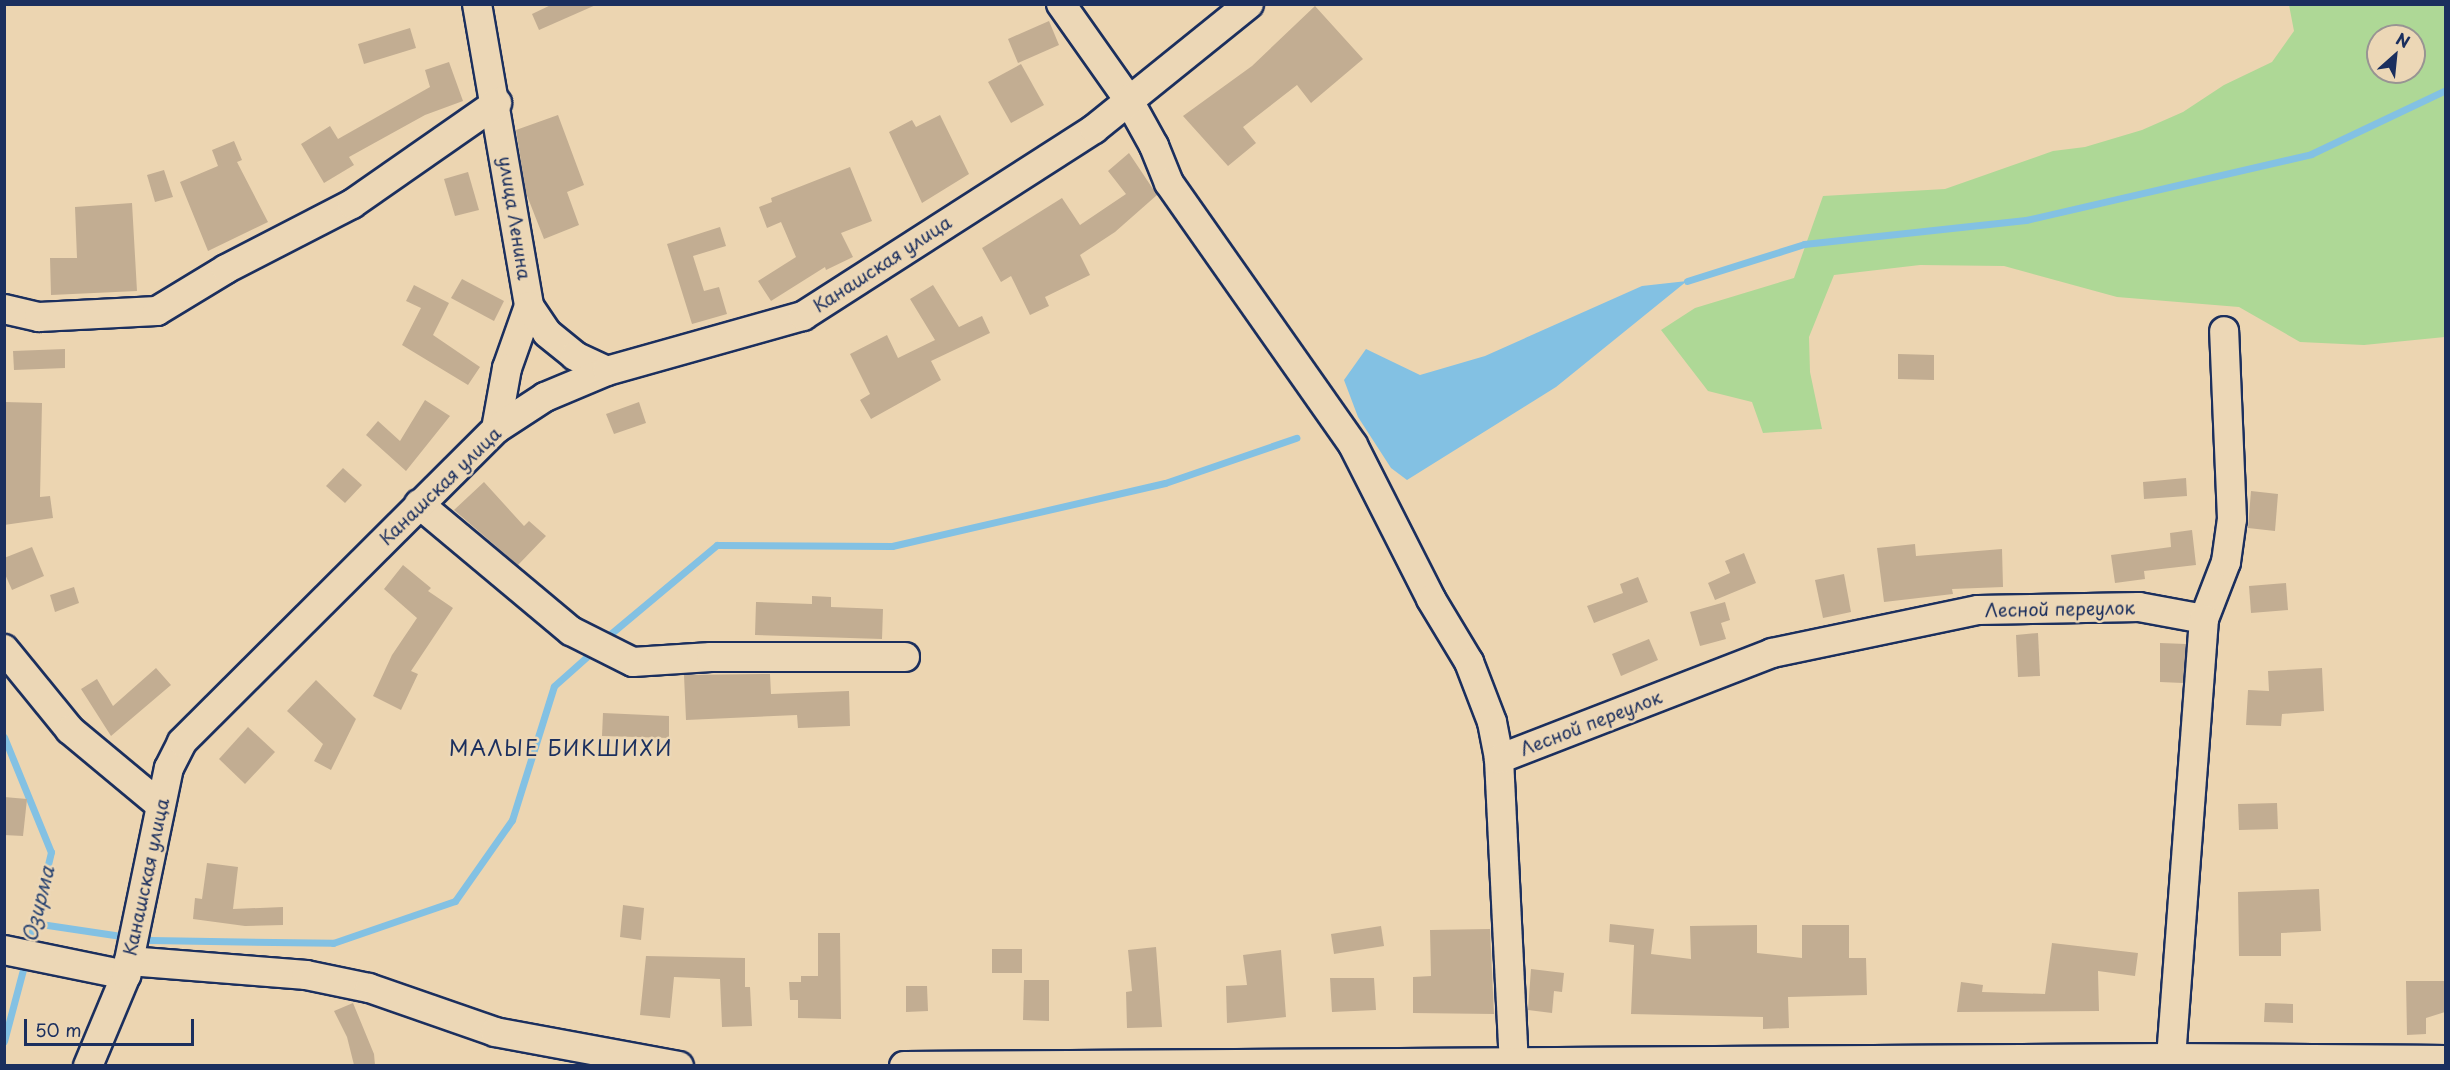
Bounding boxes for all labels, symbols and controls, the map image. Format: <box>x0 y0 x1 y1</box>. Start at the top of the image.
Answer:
north arrow <box>2366 24 2426 84</box>
text: N <box>2392 26 2414 53</box>
street label: улица Ленина <box>494 154 536 282</box>
street label: Канашская улица <box>808 211 956 317</box>
street label: Канашская улица <box>374 422 506 550</box>
street label: Лесной переулок <box>1985 597 2135 621</box>
street label: Лесной переулок <box>1517 686 1665 760</box>
district label: МАЛЫЕ БИКШИХИ <box>450 734 672 760</box>
street label: Канашская улица <box>119 796 173 958</box>
water label: Озирма <box>17 864 59 944</box>
scale bar <box>27 1007 196 1045</box>
text: 50 m <box>35 1016 82 1043</box>

